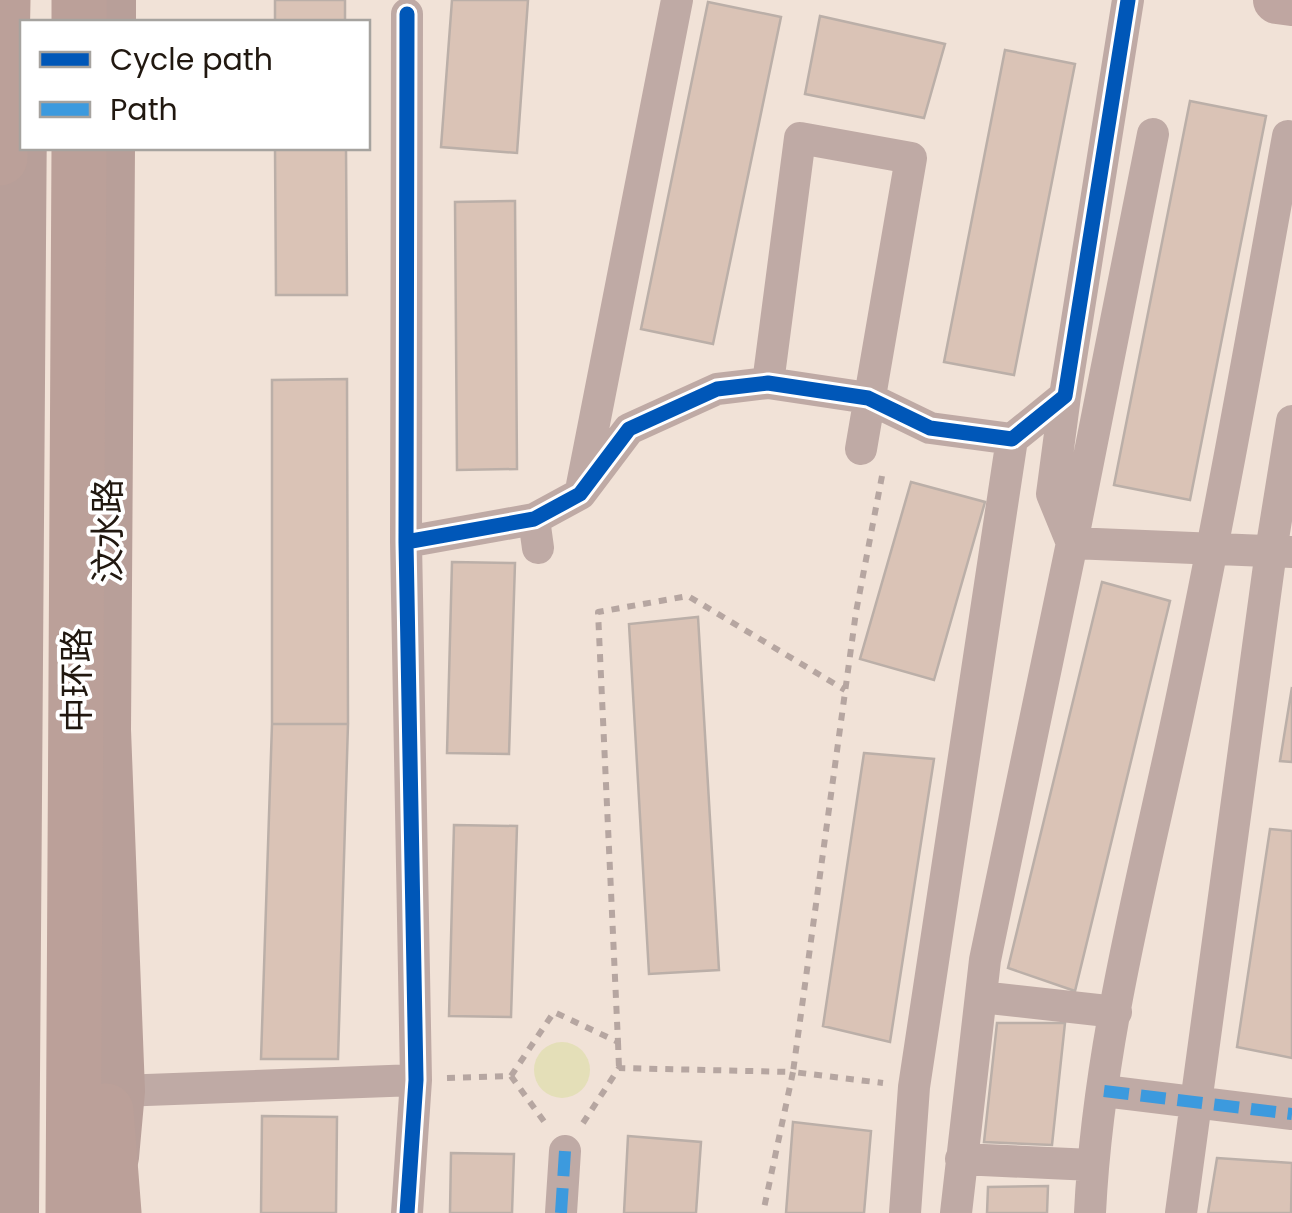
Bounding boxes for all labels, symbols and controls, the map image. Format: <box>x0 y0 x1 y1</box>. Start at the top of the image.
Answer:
legend <box>20 20 370 150</box>
text: Cycle path <box>110 38 273 81</box>
text: Path <box>110 88 178 131</box>
street label: 汶水路 <box>83 478 132 584</box>
street label: 中环路 <box>52 627 101 733</box>

